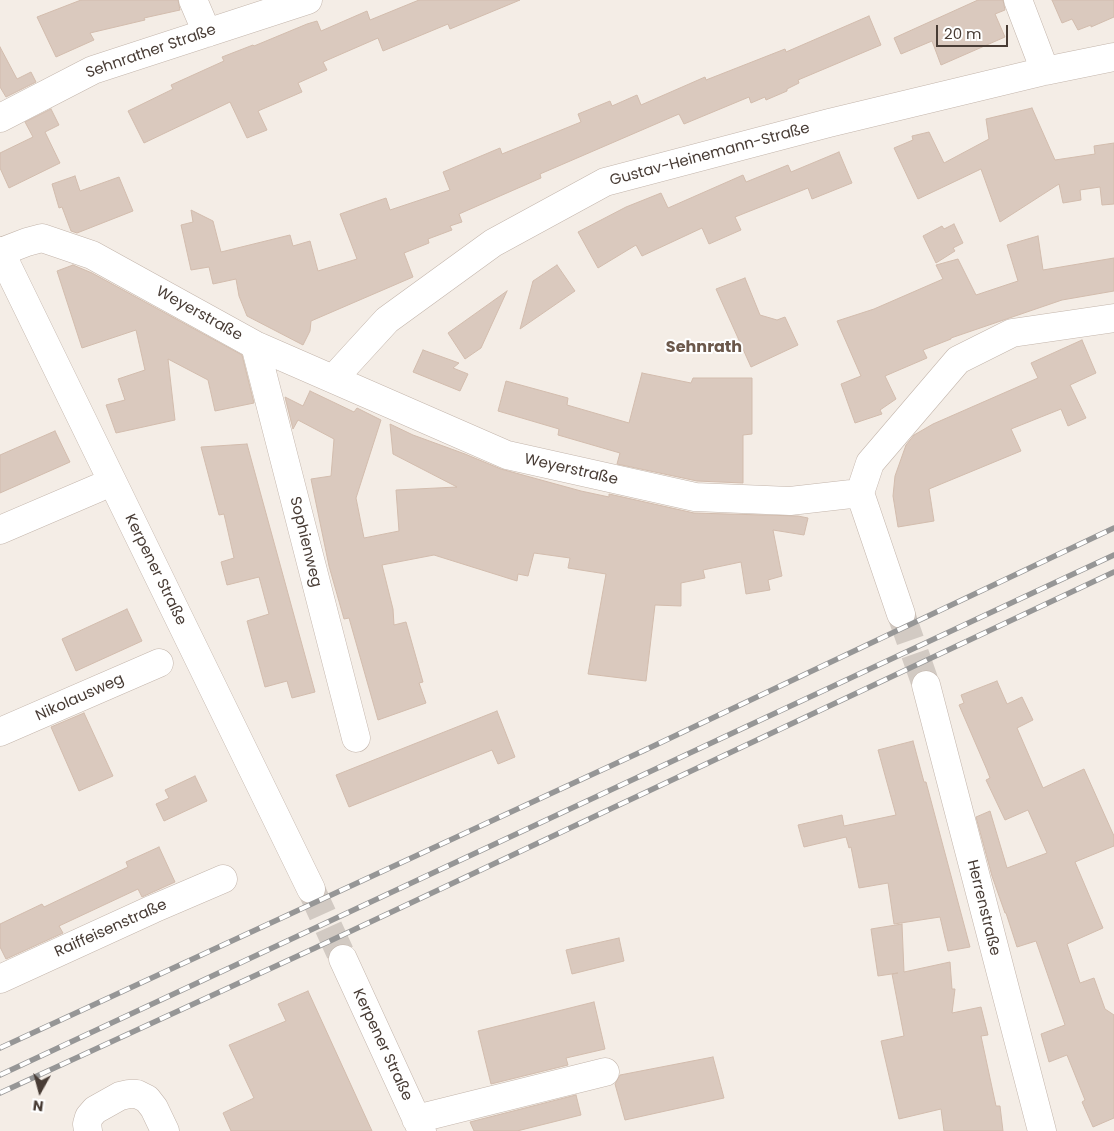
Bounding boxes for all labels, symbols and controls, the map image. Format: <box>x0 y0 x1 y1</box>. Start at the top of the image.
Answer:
scale bar <box>939 15 1012 47</box>
street label: Sehnrather Straße <box>84 21 218 83</box>
text: 20 m <box>944 23 982 44</box>
street label: Gustav-Heinemann-Straße <box>608 120 812 190</box>
street label: Weyerstraße <box>153 283 245 345</box>
district label: Sehnrath <box>666 338 742 358</box>
street label: Weyerstraße <box>522 450 620 490</box>
street label: Sophienweg <box>285 495 325 589</box>
street label: Kerpener Straße <box>120 512 190 628</box>
street label: Nikolausweg <box>33 671 127 725</box>
street label: Herrenstraße <box>962 858 1004 958</box>
street label: Raiffeisenstraße <box>52 896 170 962</box>
street label: Kerpener Straße <box>348 986 416 1104</box>
north arrow <box>15 1066 65 1116</box>
text: N <box>32 1095 45 1116</box>

